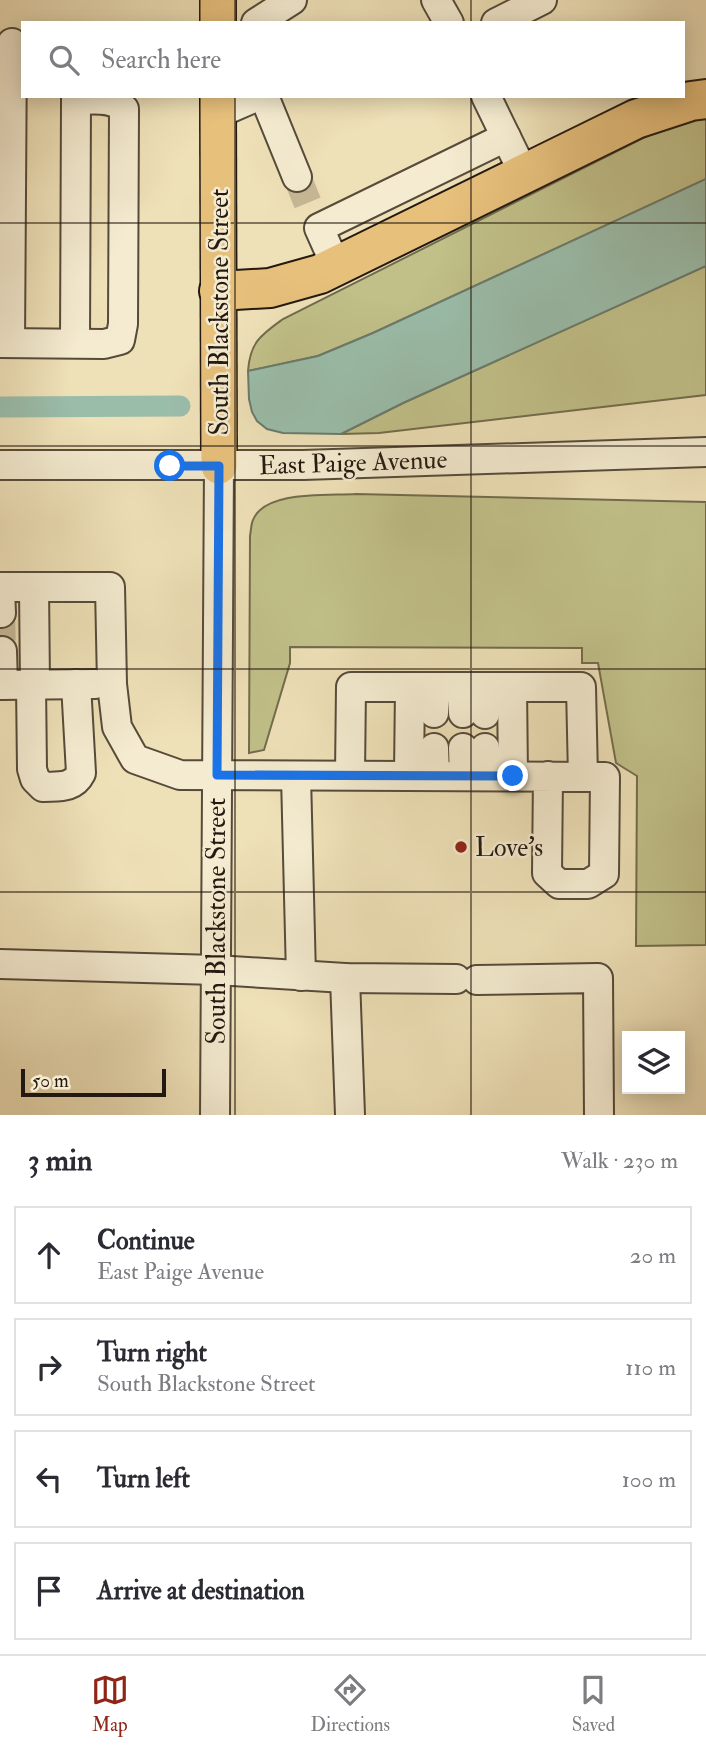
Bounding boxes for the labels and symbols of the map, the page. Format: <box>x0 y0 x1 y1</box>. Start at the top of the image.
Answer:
street label: South Blackstone Street <box>204 188 236 436</box>
street label: East Paige Avenue <box>258 444 448 482</box>
route start <box>154 450 185 481</box>
route end <box>497 760 528 791</box>
street label: South Blackstone Street <box>201 797 233 1045</box>
place label: Love's <box>475 832 543 864</box>
marker: Love's <box>453 839 469 855</box>
scale bar <box>21 1066 166 1098</box>

